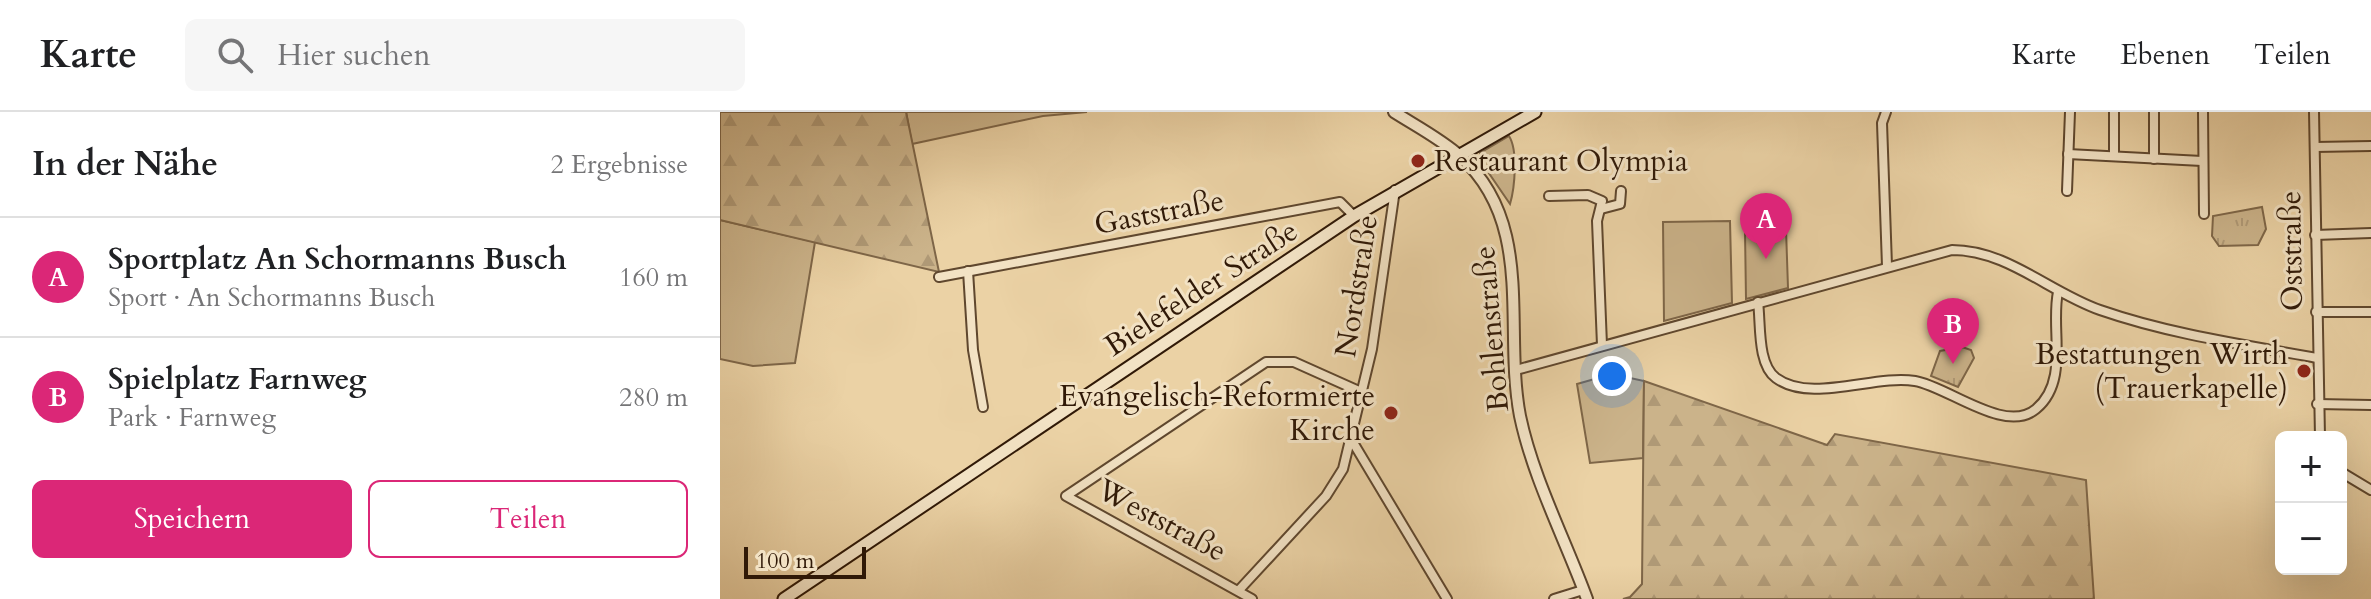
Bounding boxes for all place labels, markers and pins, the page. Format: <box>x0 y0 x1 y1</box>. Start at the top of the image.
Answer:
place label: Restaurant Olympia <box>1434 141 1688 182</box>
marker: Restaurant Olympia <box>1409 152 1427 170</box>
pin: A <box>1740 193 1792 259</box>
pin: B <box>1927 298 1979 364</box>
place label: Bestattungen Wirth (Trauerkapelle) <box>2035 334 2289 409</box>
marker: Bestattungen Wirth (Trauerkapelle) <box>2295 362 2313 380</box>
place label: Evangelisch-Reformierte Kirche <box>1059 376 1375 451</box>
marker: Evangelisch-Reformierte Kirche <box>1382 404 1400 422</box>

